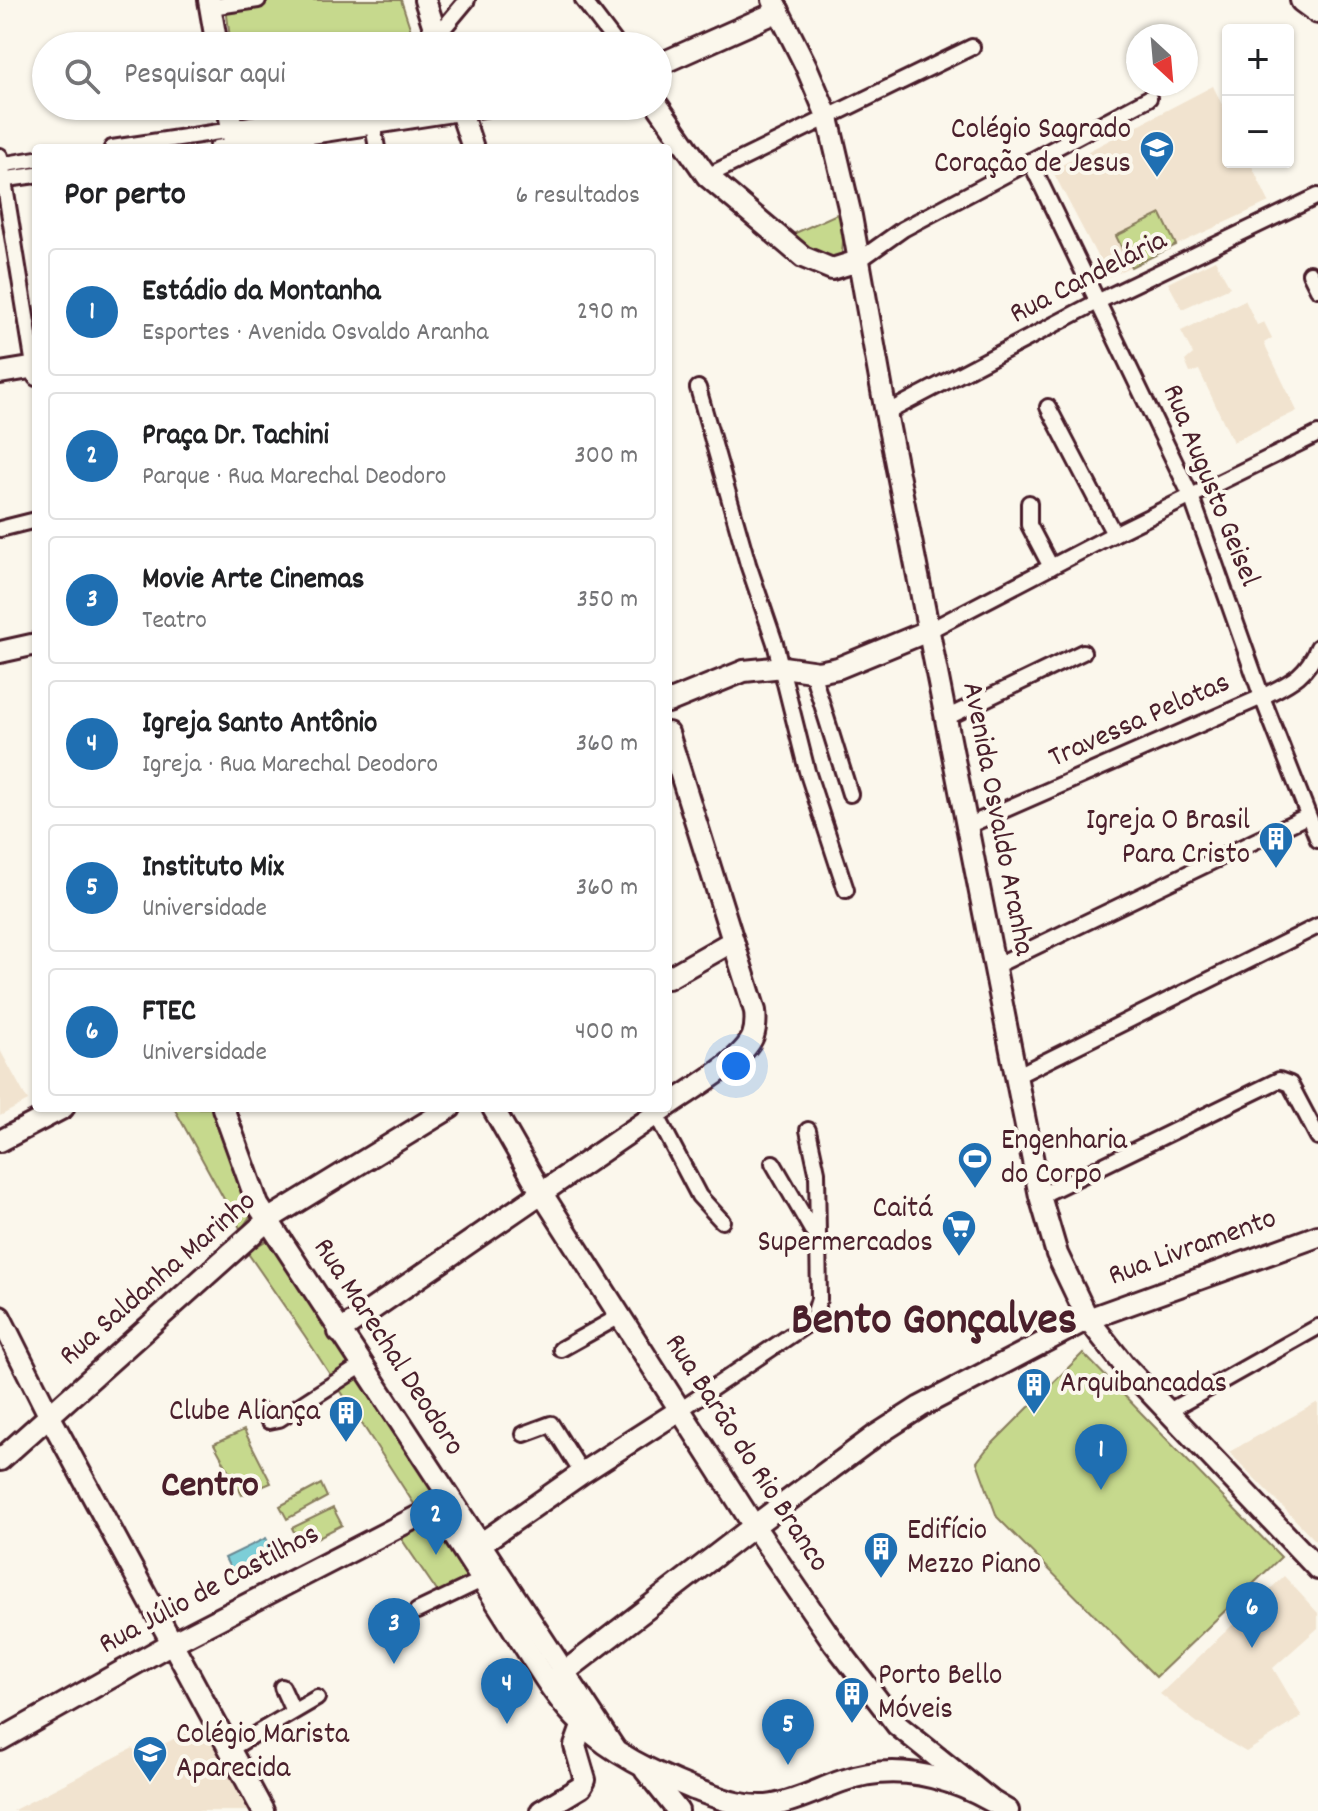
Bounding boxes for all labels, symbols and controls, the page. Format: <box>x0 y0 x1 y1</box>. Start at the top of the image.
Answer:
north arrow <box>1126 24 1198 96</box>
map controls <box>1222 24 1294 168</box>
button: + <box>1222 24 1294 96</box>
search box <box>32 32 672 120</box>
icon: search <box>60 54 104 98</box>
text: Pesquisar aqui <box>124 55 286 98</box>
button: − <box>1222 96 1294 168</box>
place label: Colégio Sagrado Coração de Jesus <box>934 110 1131 187</box>
school or university icon: Colégio Sagrado Coração de Jesus <box>1138 129 1176 179</box>
text: Por perto <box>64 172 186 221</box>
text: 6 resultados <box>515 178 640 215</box>
street label: Rua Candelária <box>1003 221 1176 337</box>
text: Estádio da Montanha <box>142 272 381 315</box>
text: 1 <box>89 294 95 331</box>
text: 290 m <box>577 294 638 331</box>
text: Esportes · Avenida Osvaldo Aranha <box>142 315 488 352</box>
street label: Rua Augusto Geisel <box>1149 378 1269 594</box>
text: Praça Dr. Tachini <box>142 416 329 459</box>
text: 2 <box>86 438 98 475</box>
text: 300 m <box>574 438 638 475</box>
text: Parque · Rua Marechal Deodoro <box>142 459 446 496</box>
text: Movie Arte Cinemas <box>142 560 364 603</box>
text: 3 <box>86 582 98 619</box>
text: 350 m <box>576 582 638 619</box>
text: Teatro <box>142 603 207 640</box>
street label: Travessa Pelotas <box>1043 663 1237 781</box>
street label: Avenida Osvaldo Aranha <box>948 679 1044 960</box>
text: Igreja Santo Antônio <box>142 704 377 747</box>
text: 4 <box>87 726 97 763</box>
text: 360 m <box>576 726 638 763</box>
text: Igreja · Rua Marechal Deodoro <box>142 747 438 784</box>
place label: Igreja O Brasil Para Cristo <box>1086 801 1250 878</box>
building icon: Igreja O Brasil Para Cristo <box>1257 820 1295 870</box>
text: Instituto Mix <box>142 848 284 891</box>
text: 5 <box>86 870 98 907</box>
text: 360 m <box>576 870 638 907</box>
text: Universidade <box>142 891 267 928</box>
text: FTEC <box>142 992 196 1035</box>
text: 6 <box>86 1014 98 1051</box>
text: 400 m <box>575 1014 638 1051</box>
text: Universidade <box>142 1035 267 1072</box>
your location <box>716 1046 756 1086</box>
place label: Engenharia do Corpo <box>1001 1121 1128 1198</box>
sports icon: Engenharia do Corpo <box>956 1140 994 1190</box>
street label: Rua Saldanha Marinho <box>51 1182 267 1378</box>
place label: Caitá Supermercados <box>758 1189 933 1266</box>
street label: Rua Livramento <box>1103 1199 1283 1299</box>
supermarket icon: Caitá Supermercados <box>940 1208 978 1258</box>
street label: Rua Marechal Deodoro <box>300 1230 474 1466</box>
district label: Bento Gonçalves <box>791 1290 1077 1356</box>
street label: Rua Barão do Rio Branco <box>652 1326 838 1582</box>
place label: Arquibancadas <box>1060 1364 1227 1407</box>
building icon: Arquibancadas <box>1015 1366 1053 1416</box>
place label: Clube Aliança <box>169 1392 321 1435</box>
building icon: Clube Aliança <box>327 1394 365 1444</box>
pin: 1 <box>1075 1424 1127 1490</box>
district label: Centro <box>161 1460 259 1515</box>
pin: 2 <box>410 1489 462 1555</box>
place label: Edifício Mezzo Piano <box>907 1511 1041 1588</box>
street label: Rua Júlio de Castilhos <box>92 1515 328 1667</box>
building icon: Edifício Mezzo Piano <box>862 1530 900 1580</box>
pin: 6 <box>1226 1582 1278 1648</box>
pin: 3 <box>368 1598 420 1664</box>
place label: Porto Bello Móveis <box>878 1656 1002 1733</box>
pin: 4 <box>481 1658 533 1724</box>
building icon: Porto Bello Móveis <box>833 1675 871 1725</box>
pin: 5 <box>762 1699 814 1765</box>
place label: Colégio Marista Aparecida <box>176 1715 350 1792</box>
school or university icon: Colégio Marista Aparecida <box>131 1734 169 1784</box>

